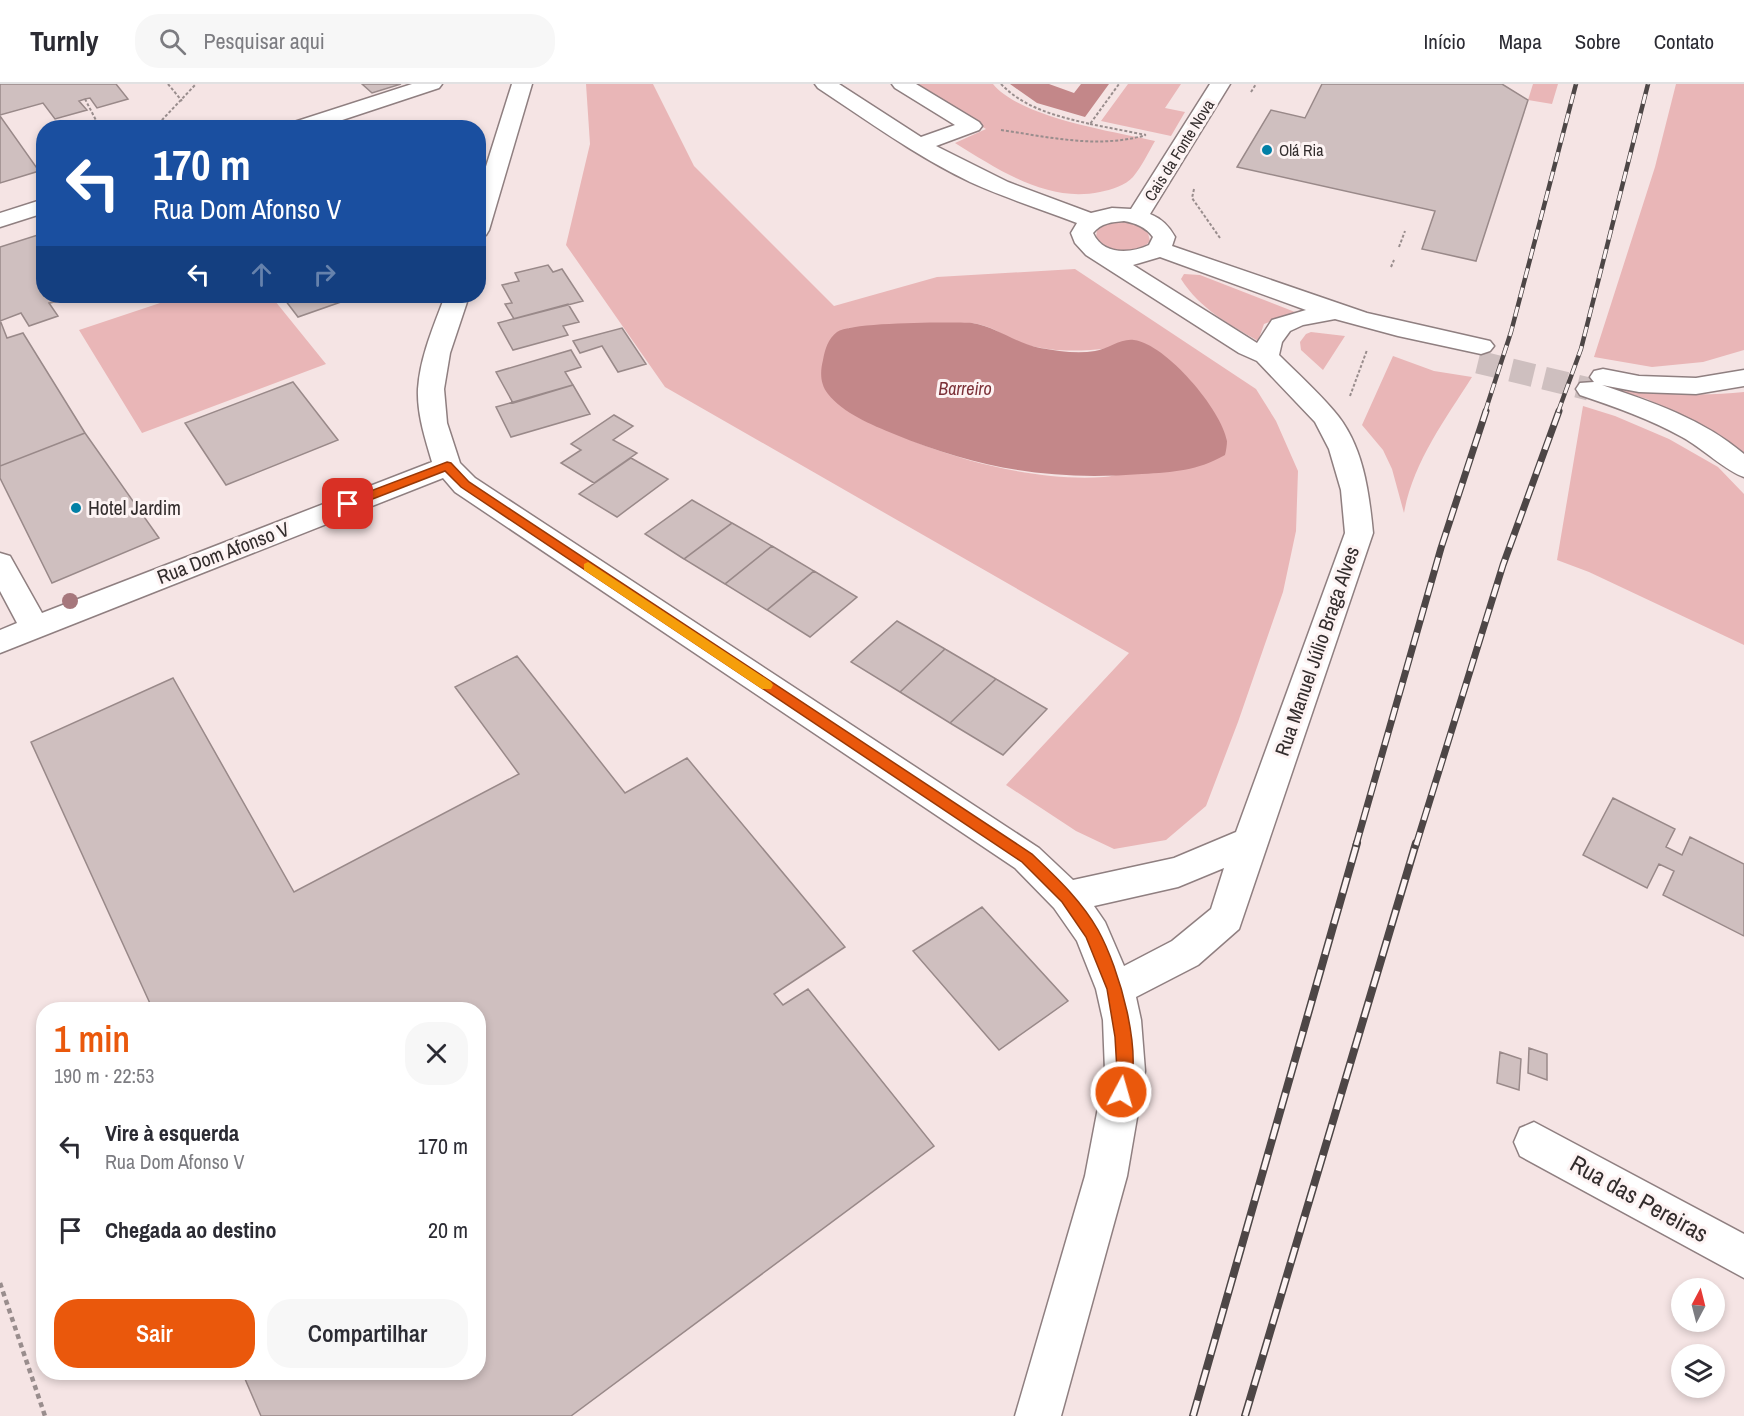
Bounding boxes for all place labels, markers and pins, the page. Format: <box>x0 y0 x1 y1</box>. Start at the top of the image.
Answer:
place label: Olá Ria <box>1279 139 1324 161</box>
marker: Olá Ria <box>1260 143 1274 157</box>
pin <box>322 478 373 529</box>
place label: Hotel Jardim <box>88 494 181 521</box>
marker: Hotel Jardim <box>69 501 83 515</box>

